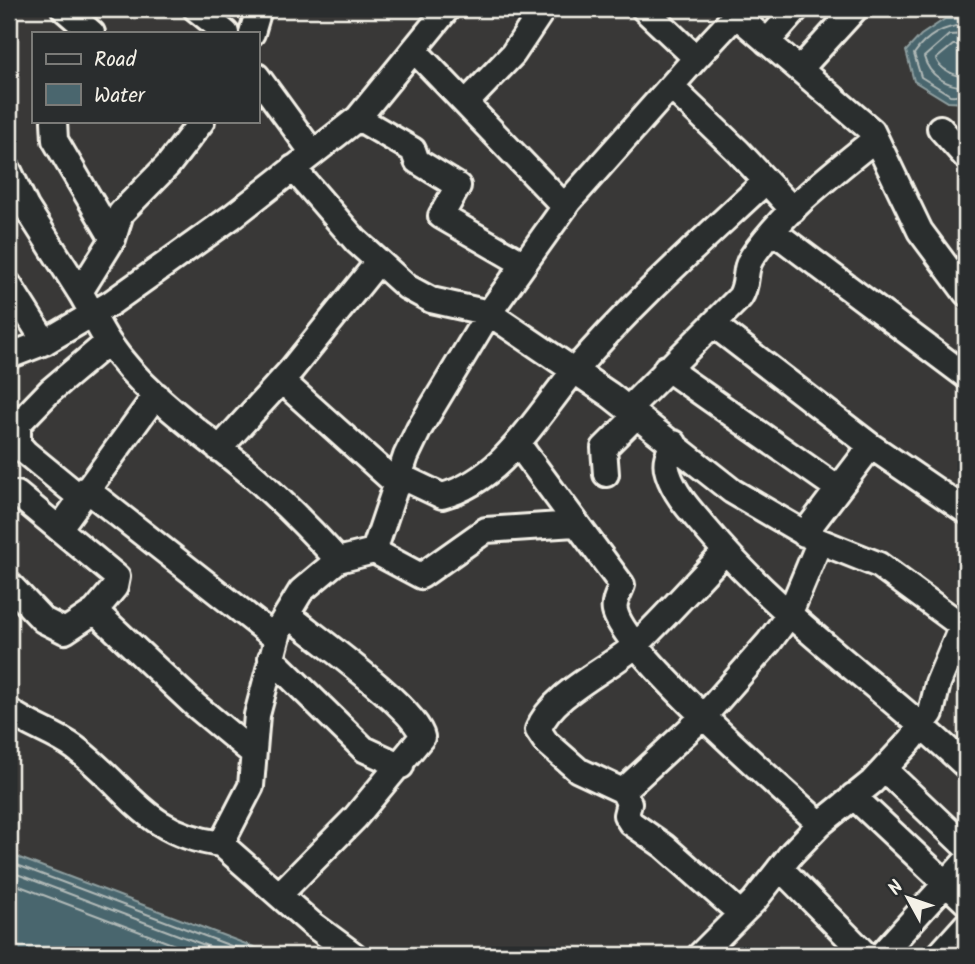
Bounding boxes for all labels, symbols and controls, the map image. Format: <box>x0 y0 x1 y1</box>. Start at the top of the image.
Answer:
legend <box>32 32 259 122</box>
text: Road <box>94 44 137 77</box>
text: Water <box>94 80 146 113</box>
north arrow <box>874 862 944 932</box>
text: N <box>881 874 912 903</box>

